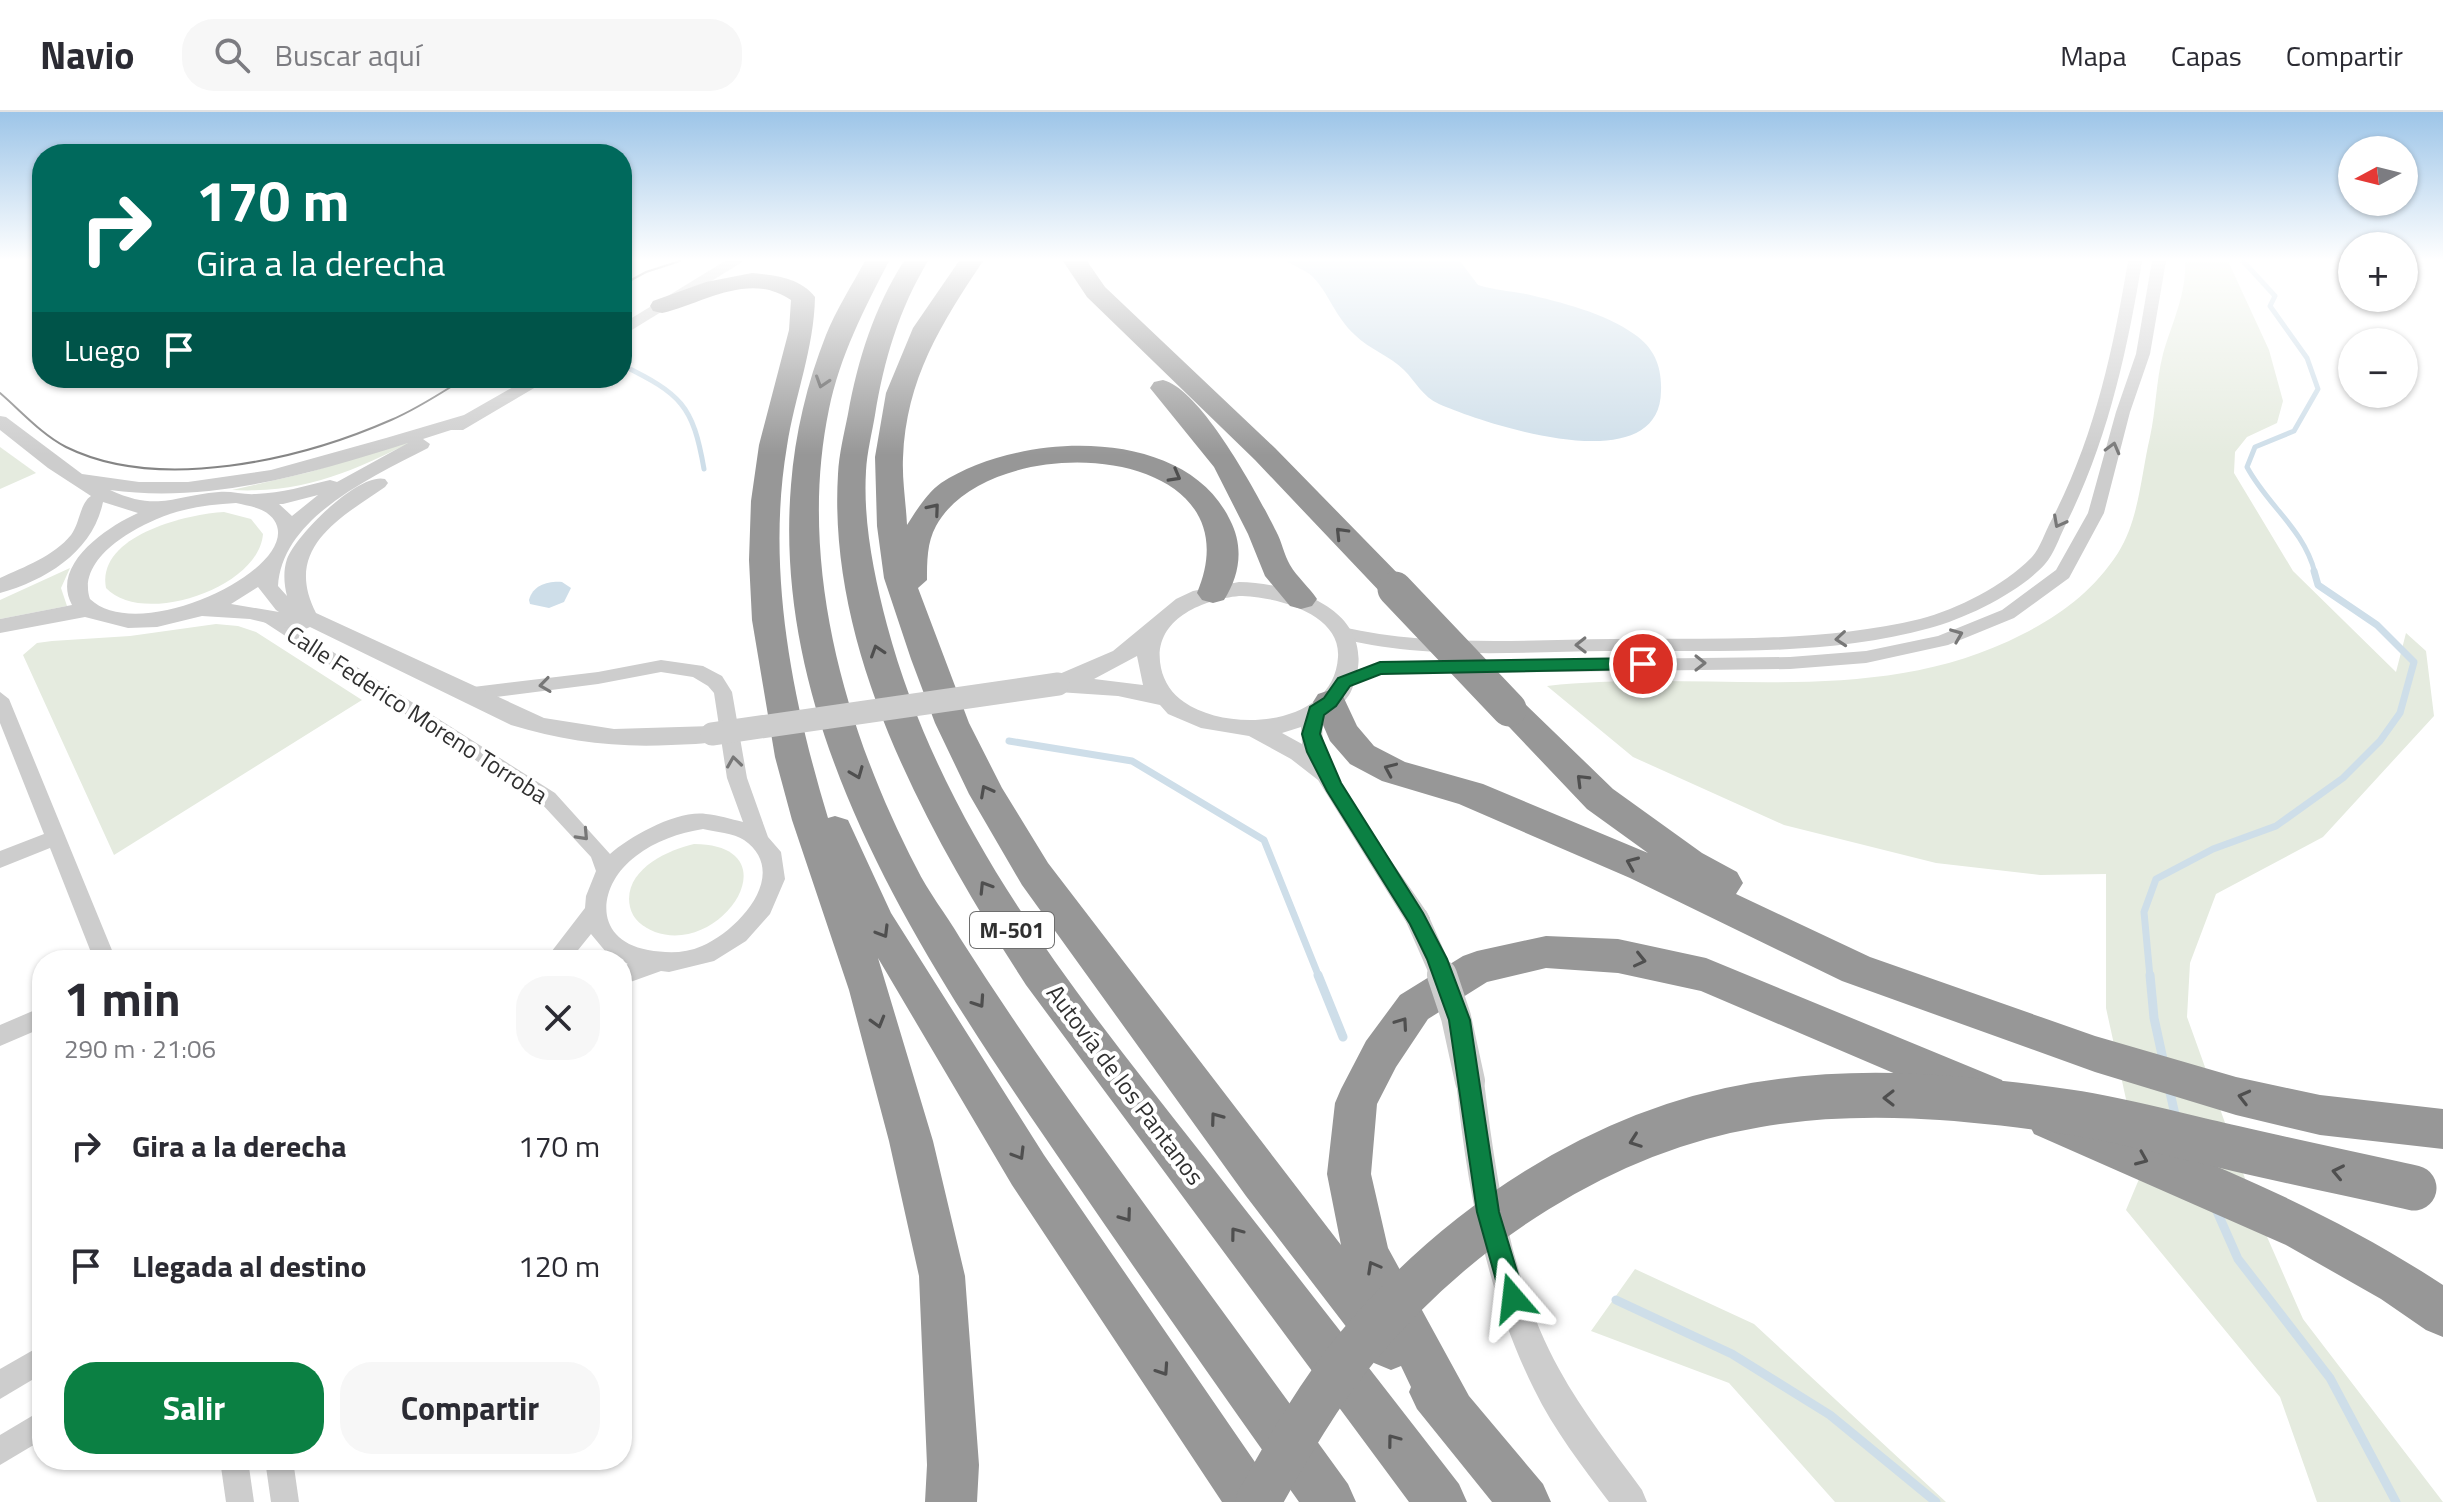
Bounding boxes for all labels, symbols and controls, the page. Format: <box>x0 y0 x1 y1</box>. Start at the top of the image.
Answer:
search box <box>182 19 742 91</box>
text: Navio <box>40 26 134 84</box>
text: Buscar aquí <box>274 32 421 78</box>
icon: search <box>210 33 254 77</box>
text: Mapa <box>2060 34 2127 77</box>
text: Capas <box>2171 34 2242 77</box>
text: Compartir <box>2286 34 2403 77</box>
north arrow <box>2338 136 2418 216</box>
map controls <box>2338 136 2418 408</box>
text: 170 m <box>196 158 349 243</box>
icon: right <box>64 176 168 280</box>
button: + <box>2338 232 2418 312</box>
text: Gira a la derecha <box>196 235 445 290</box>
text: Luego <box>64 327 141 373</box>
icon: arrive <box>157 328 201 372</box>
button: − <box>2338 328 2418 408</box>
one-way arrow <box>815 375 831 389</box>
one-way arrow <box>2104 441 2121 455</box>
one-way arrow <box>1166 467 1181 482</box>
one-way arrow <box>924 504 939 519</box>
one-way arrow <box>2053 514 2068 529</box>
one-way arrow <box>1336 527 1350 542</box>
street label: Calle Federico Moreno Torroba <box>280 616 555 812</box>
one-way arrow <box>1949 628 1963 644</box>
pin <box>1609 630 1677 698</box>
one-way arrow <box>1834 630 1847 647</box>
one-way arrow <box>1574 637 1587 654</box>
icon: arrive <box>1621 642 1665 686</box>
one-way arrow <box>870 645 886 659</box>
one-way arrow <box>1694 654 1707 672</box>
one-way arrow <box>538 676 551 693</box>
one-way arrow <box>726 755 743 768</box>
one-way arrow <box>1384 763 1398 779</box>
one-way arrow <box>847 765 864 779</box>
one-way arrow <box>1577 775 1591 790</box>
one-way arrow <box>980 785 995 800</box>
one-way arrow <box>573 826 588 840</box>
one-way arrow <box>1626 856 1640 872</box>
one-way arrow <box>979 881 994 896</box>
road number: M-501 <box>970 912 1054 948</box>
one-way arrow <box>873 923 889 938</box>
one-way arrow <box>1633 951 1646 968</box>
text: 1 min <box>64 962 181 1035</box>
button: close <box>516 976 600 1060</box>
street label: Autovía de los Pantanos <box>1038 977 1213 1192</box>
one-way arrow <box>969 993 984 1008</box>
one-way arrow <box>869 1015 885 1029</box>
one-way arrow <box>1392 1018 1407 1032</box>
text: 290 m · 21:06 <box>64 1029 216 1068</box>
one-way arrow <box>1882 1089 1895 1107</box>
one-way arrow <box>2238 1090 2252 1107</box>
one-way arrow <box>1211 1112 1225 1127</box>
text: Gira a la derecha <box>132 1123 347 1169</box>
text: 170 m <box>518 1123 600 1169</box>
icon: right <box>64 1124 108 1168</box>
one-way arrow <box>1629 1132 1643 1148</box>
one-way arrow <box>1009 1145 1024 1160</box>
one-way arrow <box>2134 1150 2148 1166</box>
one-way arrow <box>2332 1164 2345 1181</box>
one-way arrow <box>1116 1208 1131 1222</box>
one-way arrow <box>1231 1227 1245 1242</box>
text: Llegada al destino <box>132 1243 366 1289</box>
text: 120 m <box>518 1243 600 1289</box>
icon: arrive <box>64 1244 108 1288</box>
position arrow <box>1471 1256 1555 1340</box>
one-way arrow <box>1367 1261 1383 1276</box>
one-way arrow <box>1153 1361 1168 1375</box>
button: Salir <box>64 1362 324 1454</box>
button: Compartir <box>340 1362 600 1454</box>
one-way arrow <box>1389 1434 1403 1449</box>

